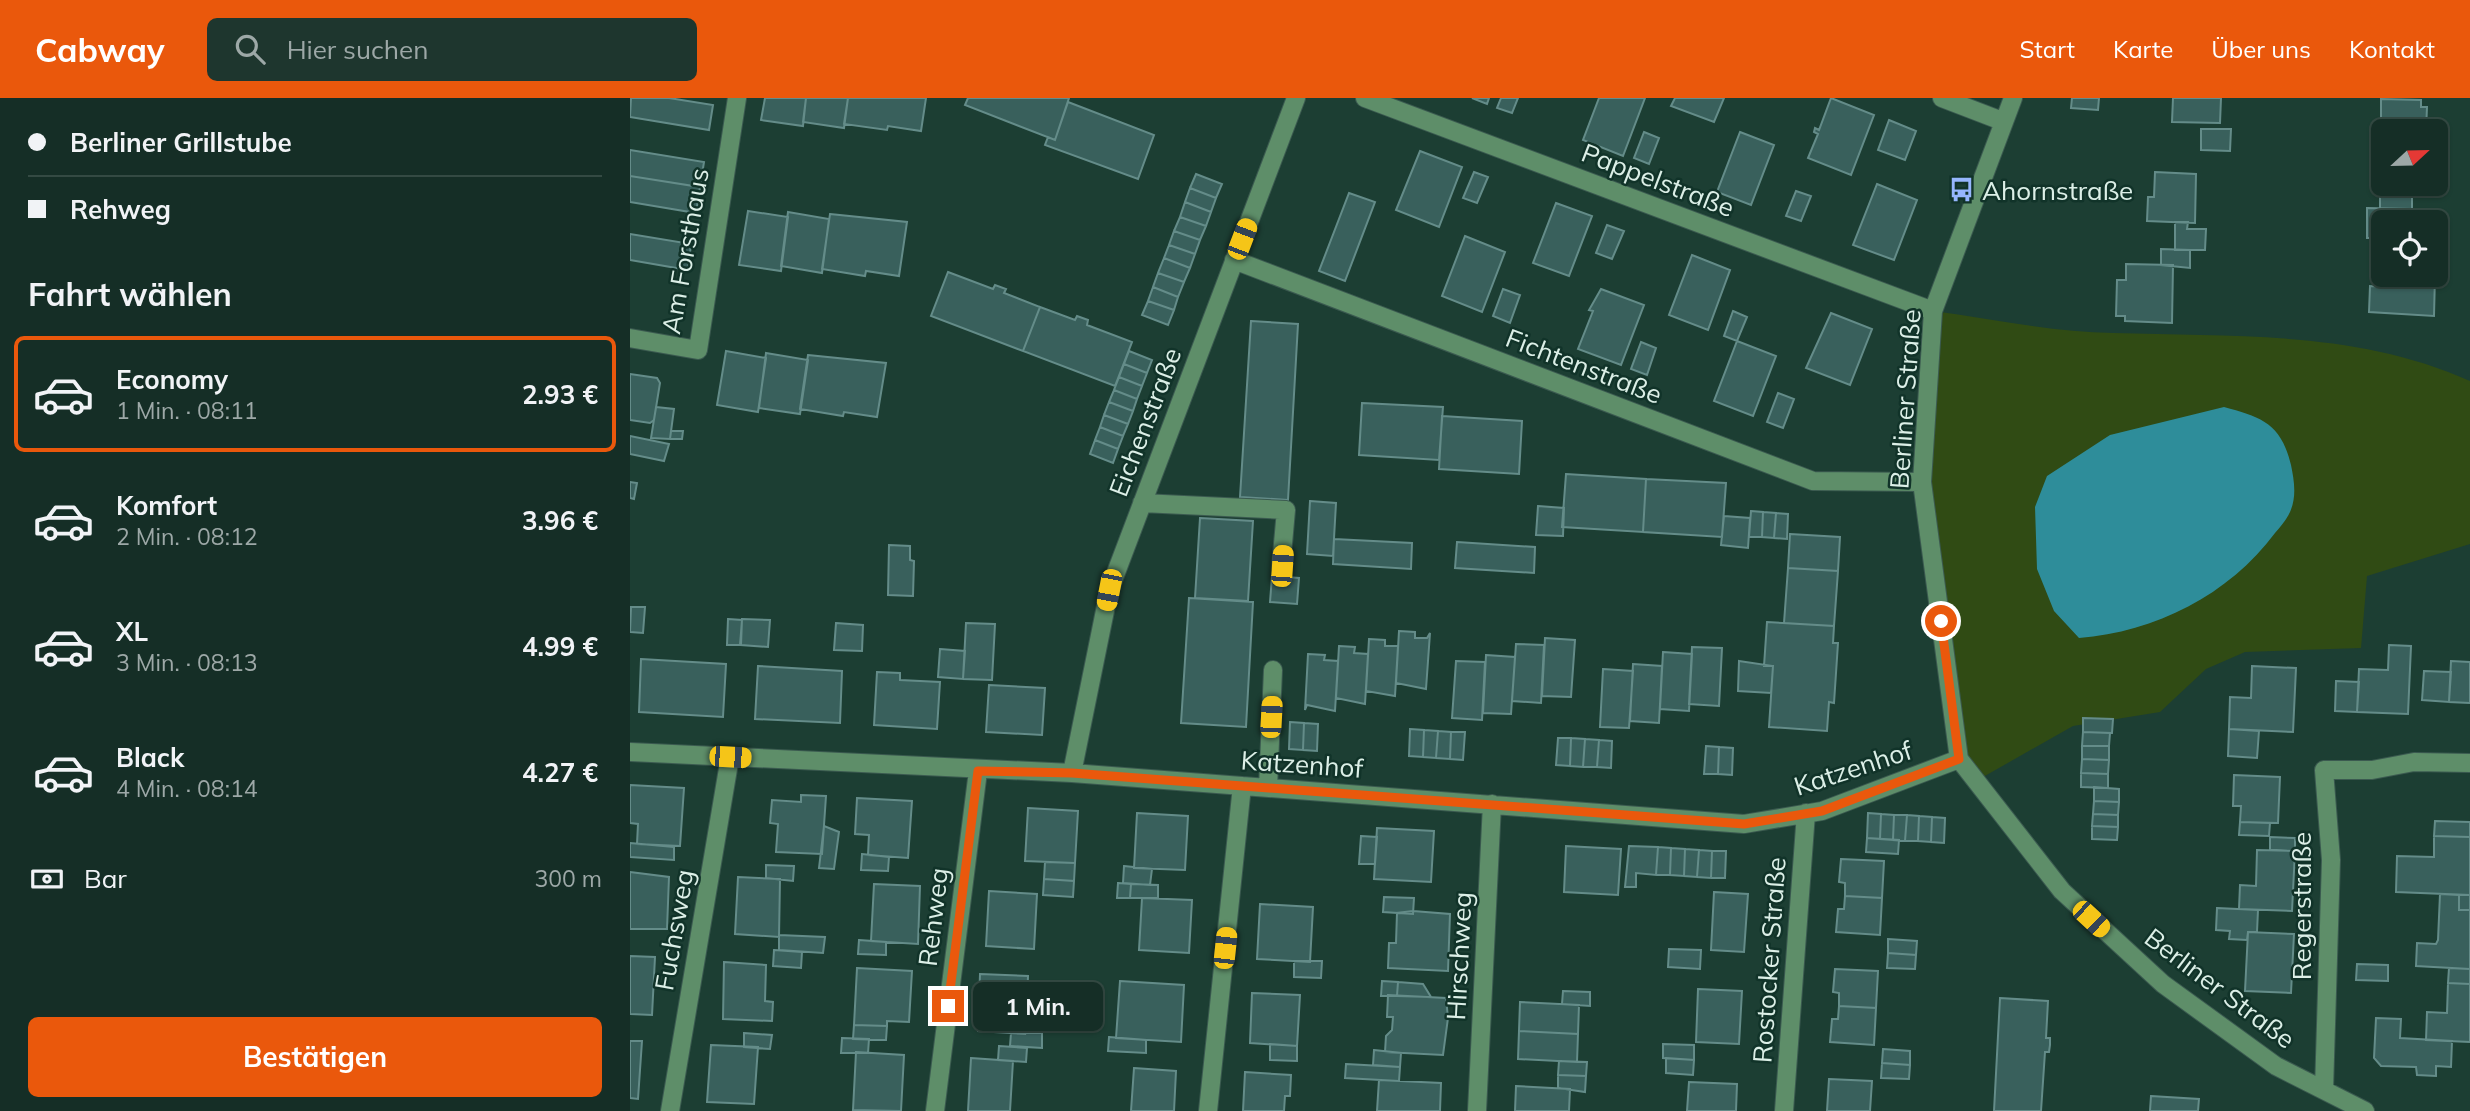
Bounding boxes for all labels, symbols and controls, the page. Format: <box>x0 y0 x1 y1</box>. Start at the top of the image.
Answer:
search box <box>207 18 697 81</box>
text: Cabway <box>35 29 165 70</box>
icon: search <box>231 30 269 68</box>
text: Hier suchen <box>287 33 428 66</box>
text: Start <box>2019 34 2075 64</box>
text: Karte <box>2113 34 2173 64</box>
text: Über uns <box>2211 34 2311 64</box>
text: Kontakt <box>2349 34 2435 64</box>
north arrow <box>2371 119 2448 196</box>
map controls <box>2371 119 2448 287</box>
text: Berliner Grillstube <box>70 126 292 159</box>
street label: Pappelstraße <box>1577 136 1739 224</box>
street label: Am Forsthaus <box>654 166 716 336</box>
place label: Ahornstraße <box>1982 174 2133 207</box>
bus stop icon: Ahornstraße <box>1948 176 1976 204</box>
text: Rehweg <box>70 193 171 226</box>
button: locate <box>2371 210 2448 287</box>
car <box>1225 216 1260 262</box>
text: Fahrt wählen <box>28 274 232 314</box>
street label: Berliner Straße <box>1882 308 1928 490</box>
street label: Fichtenstraße <box>1501 321 1667 411</box>
street label: Eichenstraße <box>1102 343 1188 501</box>
icon: car <box>32 363 95 426</box>
text: Economy <box>116 363 228 396</box>
text: 2.93 € <box>522 378 598 411</box>
text: 1 Min. · 08:11 <box>116 396 258 425</box>
icon: car <box>32 489 95 552</box>
text: Komfort <box>116 489 217 522</box>
text: 3.96 € <box>522 504 598 537</box>
text: 2 Min. · 08:12 <box>116 522 258 551</box>
car <box>1271 544 1294 588</box>
car <box>1095 567 1124 613</box>
route start <box>1925 605 1957 637</box>
icon: car <box>32 615 95 678</box>
text: XL <box>116 615 148 648</box>
text: 4.99 € <box>522 630 598 663</box>
text: 3 Min. · 08:13 <box>116 648 258 677</box>
car <box>1260 695 1283 739</box>
street label: Katzenhof <box>1790 733 1918 803</box>
icon: car <box>32 741 95 804</box>
text: Black <box>116 741 184 774</box>
street label: Katzenhof <box>1240 743 1365 785</box>
car <box>709 745 752 769</box>
text: 4.27 € <box>522 756 598 789</box>
text: 4 Min. · 08:14 <box>116 774 258 803</box>
street label: Regerstraße <box>2285 832 2318 980</box>
street label: Rostocker Straße <box>1745 856 1793 1064</box>
icon: cash <box>28 860 66 898</box>
text: Bar <box>84 862 127 895</box>
text: 300 m <box>534 864 602 893</box>
street label: Rehweg <box>911 866 955 968</box>
street label: Fuchsweg <box>647 867 701 993</box>
street label: Hirschweg <box>1439 891 1479 1021</box>
car <box>2069 897 2114 941</box>
street label: Berliner Straße <box>2138 921 2302 1055</box>
car <box>1213 926 1238 970</box>
callout: 1 Min. <box>972 982 1102 1030</box>
route end <box>932 990 964 1022</box>
text: 1 Min. <box>1005 992 1071 1021</box>
button: Bestätigen <box>28 1017 602 1097</box>

